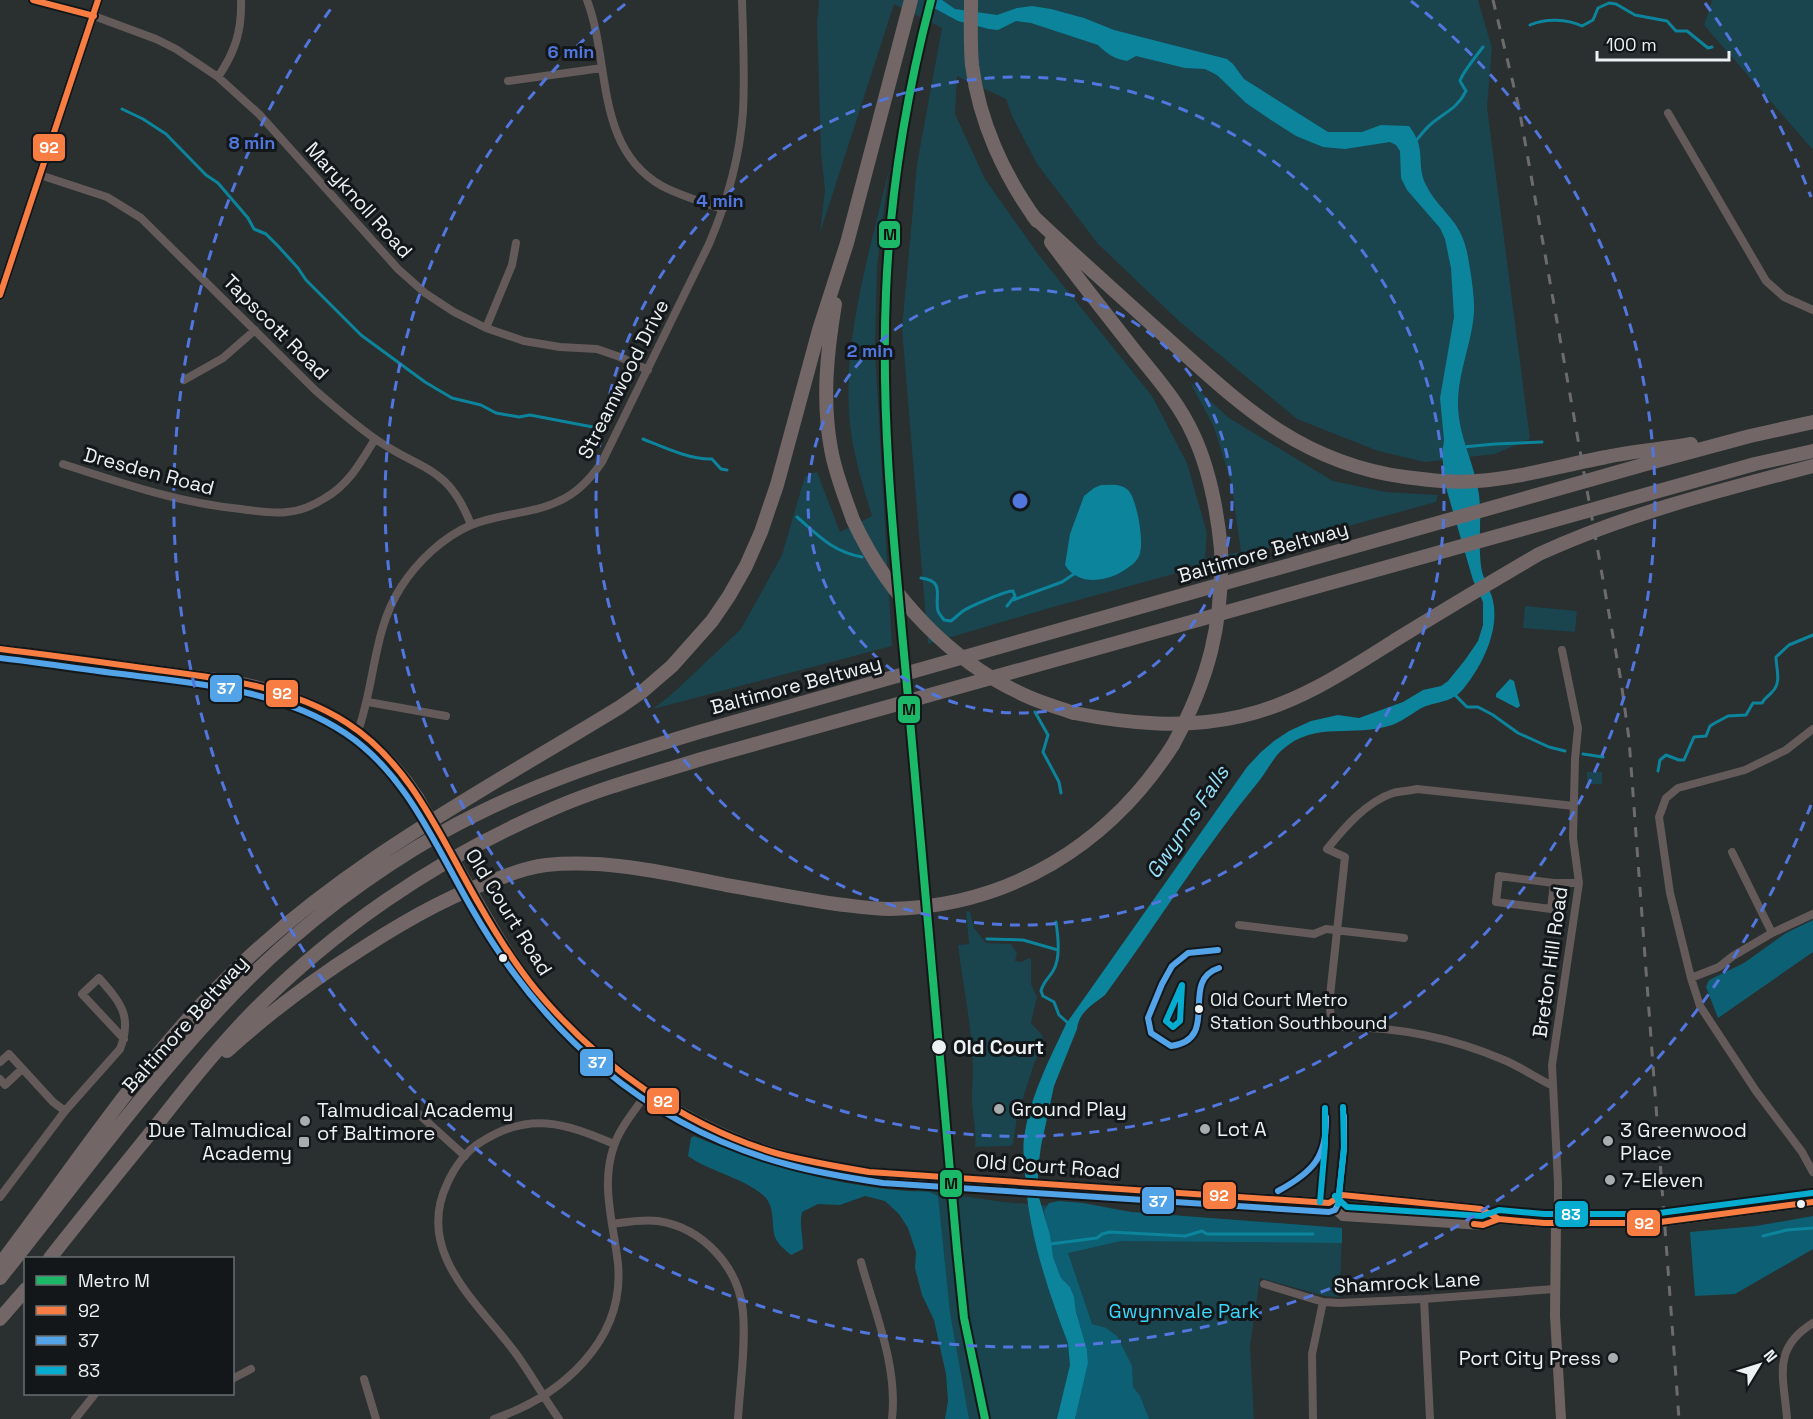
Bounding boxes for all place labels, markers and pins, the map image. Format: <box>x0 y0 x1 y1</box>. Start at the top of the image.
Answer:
centre of rings <box>1010 491 1030 511</box>
unlabelled marker <box>497 952 509 964</box>
place label: Old Court Metro Station Southbound <box>1210 988 1387 1034</box>
marker: Old Court Metro Station Southbound <box>1193 1003 1205 1015</box>
place label: Old Court <box>953 1034 1044 1060</box>
marker: Old Court <box>930 1038 948 1056</box>
place label: Ground Play <box>1011 1096 1127 1122</box>
place label: Talmudical Academy of Baltimore <box>317 1097 514 1146</box>
marker: Ground Play <box>992 1102 1006 1116</box>
marker: Talmudical Academy of Baltimore <box>298 1114 312 1128</box>
place label: Lot A <box>1217 1116 1267 1142</box>
place label: Due Talmudical Academy <box>148 1117 292 1166</box>
place label: 3 Greenwood Place <box>1620 1117 1747 1166</box>
marker: Lot A <box>1198 1122 1212 1136</box>
marker: 3 Greenwood Place <box>1601 1134 1615 1148</box>
marker: Due Talmudical Academy <box>297 1135 311 1149</box>
place label: 7-Eleven <box>1622 1167 1703 1193</box>
marker: 7-Eleven <box>1603 1173 1617 1187</box>
unlabelled marker <box>1795 1198 1807 1210</box>
place label: Port City Press <box>1459 1345 1601 1371</box>
marker: Port City Press <box>1606 1351 1620 1365</box>

